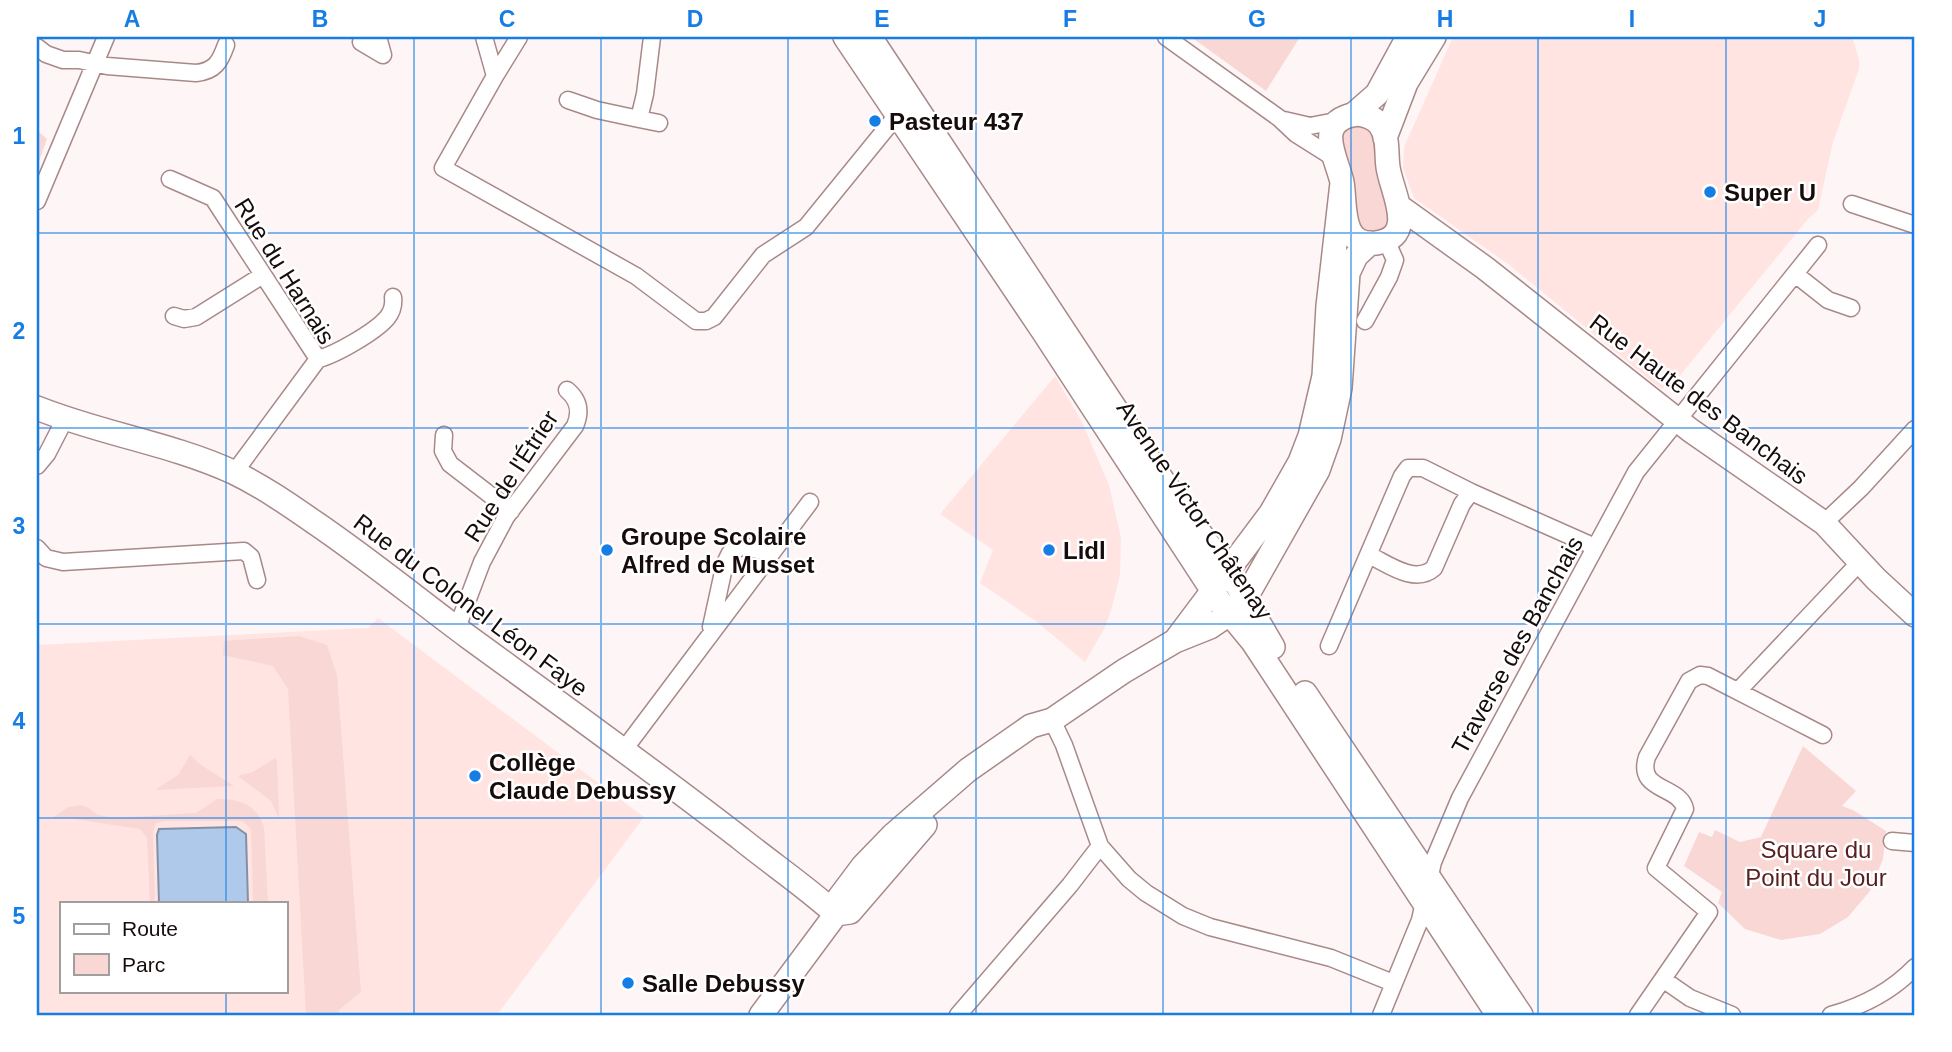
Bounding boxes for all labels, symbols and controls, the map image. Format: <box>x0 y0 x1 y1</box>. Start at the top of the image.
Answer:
text: A <box>124 6 140 32</box>
text: B <box>312 6 328 32</box>
text: C <box>499 6 515 32</box>
text: D <box>687 6 703 32</box>
text: E <box>874 6 890 32</box>
text: F <box>1063 6 1077 32</box>
text: G <box>1248 6 1266 32</box>
text: H <box>1437 6 1453 32</box>
text: I <box>1629 6 1635 32</box>
text: J <box>1814 6 1826 32</box>
place label: Pasteur 437 <box>889 108 1024 135</box>
marker: Pasteur 437 <box>867 113 883 129</box>
text: 1 <box>13 123 26 149</box>
place label: Super U <box>1724 179 1816 206</box>
marker: Super U <box>1702 184 1718 200</box>
street label: Rue du Harnais <box>229 193 341 349</box>
street label: Rue Haute des Banchais <box>1585 308 1813 490</box>
text: 2 <box>13 318 25 344</box>
street label: Avenue Victor Châtenay <box>1112 396 1278 624</box>
street label: Rue de l'Étrier <box>458 405 564 547</box>
street label: Rue du Colonel Léon Faye <box>349 508 593 702</box>
text: 3 <box>13 513 25 539</box>
place label: Groupe Scolaire Alfred de Musset <box>621 523 814 578</box>
street label: Traverse des Banchais <box>1446 532 1588 758</box>
place label: Lidl <box>1063 537 1106 564</box>
marker: Groupe Scolaire Alfred de Musset <box>599 542 615 558</box>
marker: Lidl <box>1041 542 1057 558</box>
text: 4 <box>13 708 26 734</box>
place label: Collège Claude Debussy <box>489 749 676 804</box>
marker: Collège Claude Debussy <box>467 768 483 784</box>
park label: Square du Point du Jour <box>1745 836 1887 891</box>
legend <box>60 902 287 992</box>
text: 5 <box>13 903 26 929</box>
text: Route <box>122 917 178 940</box>
text: Parc <box>122 953 165 976</box>
place label: Salle Debussy <box>642 970 805 997</box>
marker: Salle Debussy <box>620 975 636 991</box>

